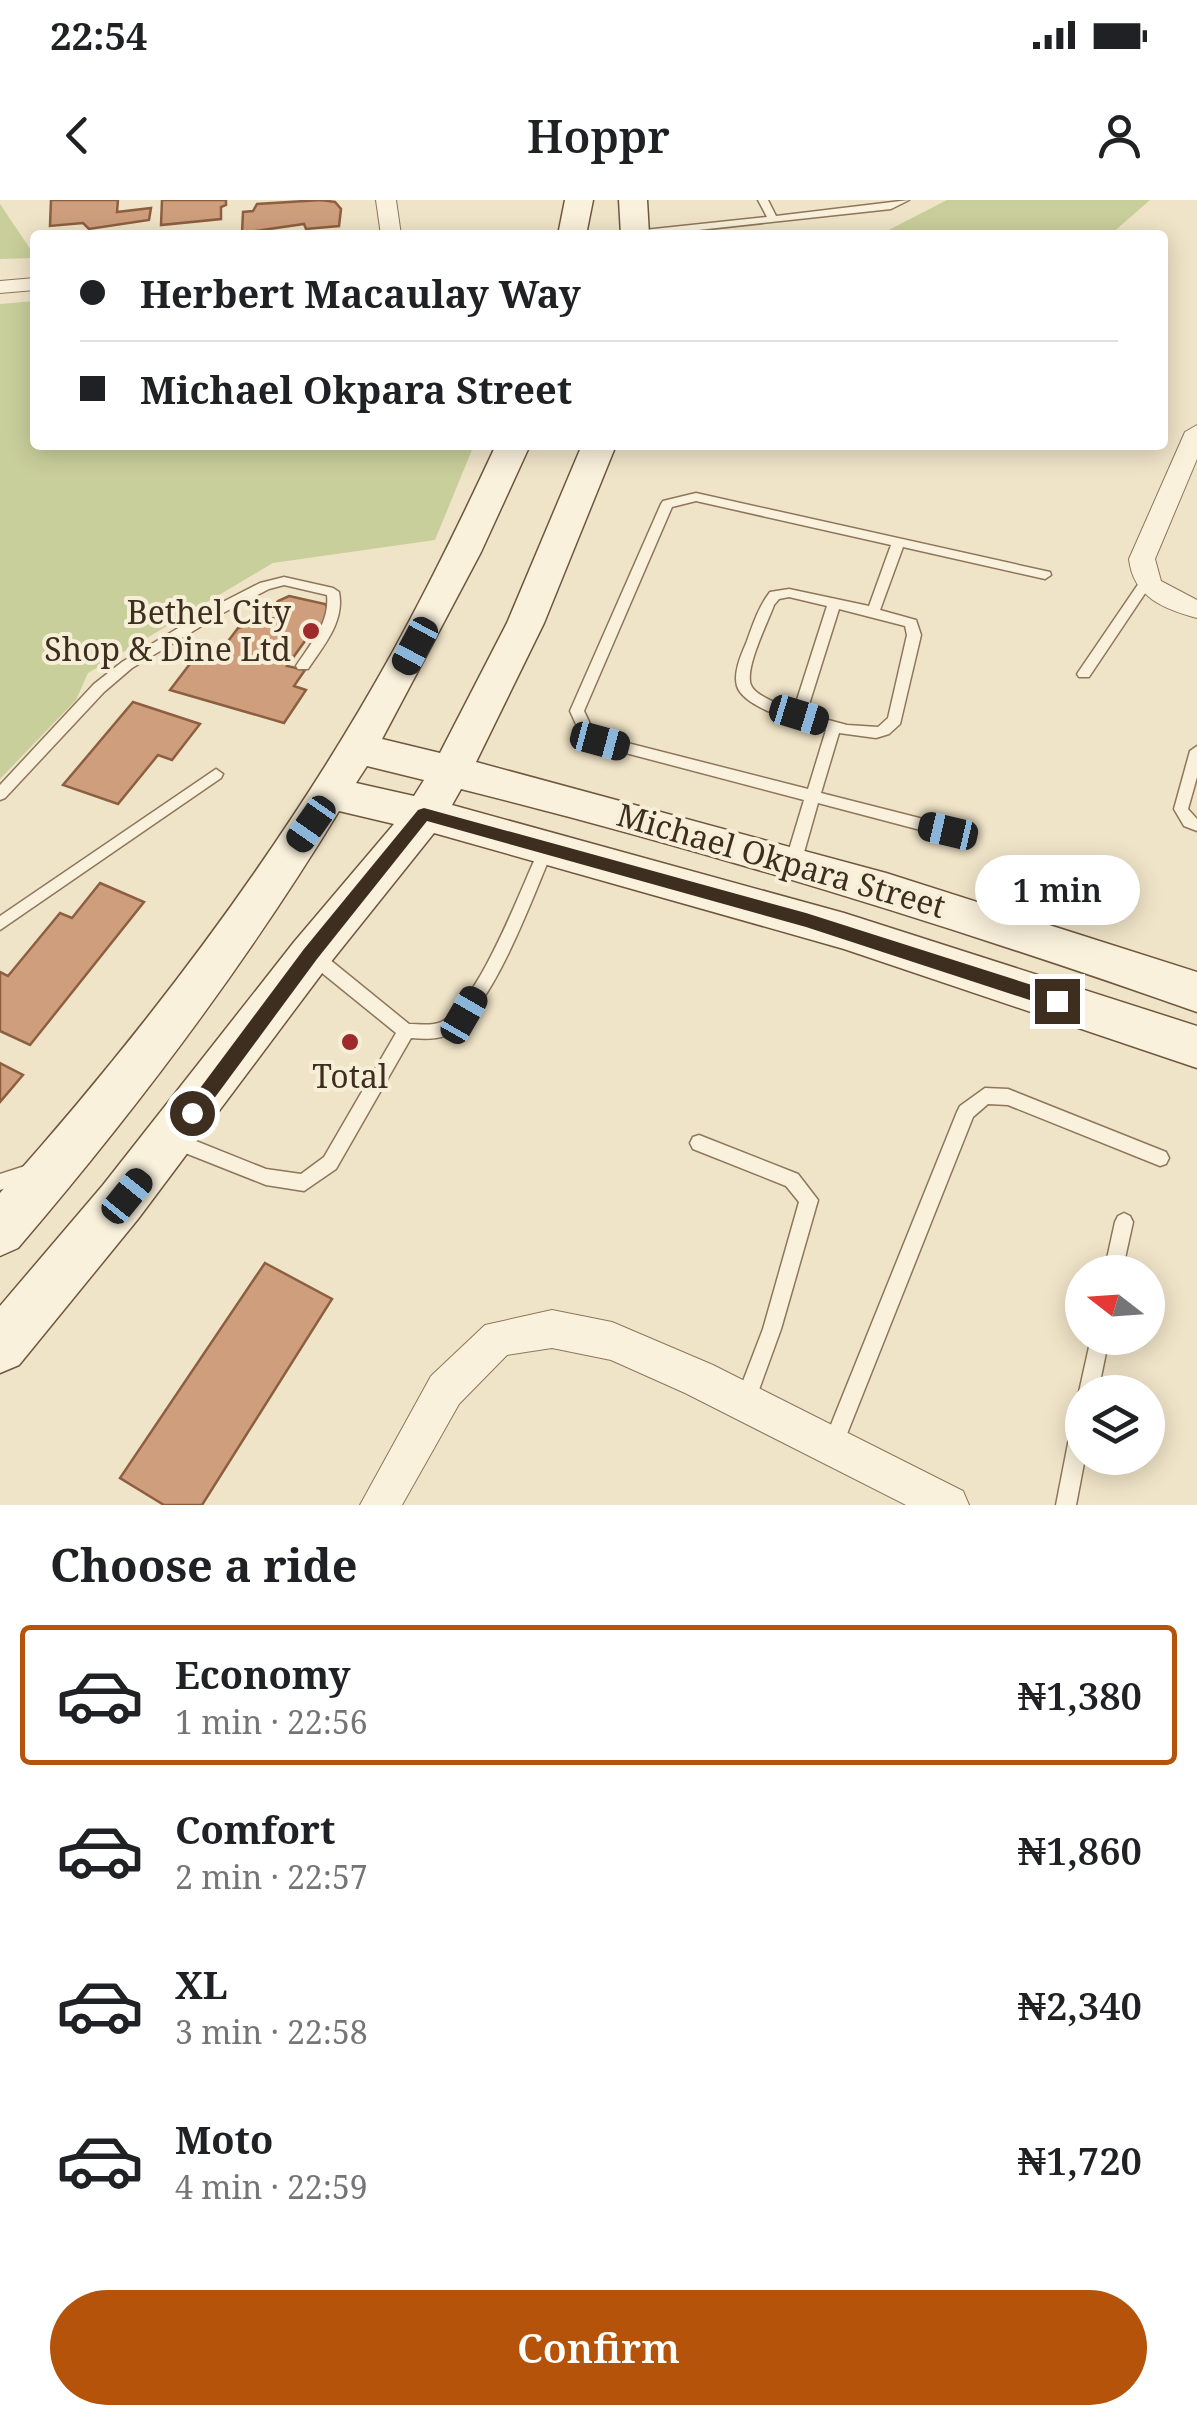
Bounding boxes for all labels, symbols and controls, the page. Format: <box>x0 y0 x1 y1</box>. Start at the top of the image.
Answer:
text: 22:54 <box>50 9 147 61</box>
text: Hoppr <box>527 105 670 166</box>
icon: back <box>50 108 105 163</box>
icon: person <box>1092 108 1147 163</box>
text: Herbert Macaulay Way <box>140 267 581 319</box>
text: Michael Okpara Street <box>140 363 572 415</box>
place label: Bethel City Shop & Dine Ltd <box>44 590 292 670</box>
car <box>388 612 442 680</box>
marker: Bethel City Shop & Dine Ltd <box>300 620 322 642</box>
car <box>766 692 832 738</box>
car <box>567 719 633 763</box>
car <box>282 791 340 857</box>
street label: Michael Okpara Street <box>612 792 951 927</box>
car <box>915 810 981 852</box>
callout: 1 min <box>974 856 1140 926</box>
text: 1 min <box>1013 868 1102 911</box>
route end <box>1035 979 1080 1024</box>
car <box>436 982 492 1048</box>
marker: Total <box>339 1031 361 1053</box>
place label: Total <box>312 1054 388 1097</box>
route start <box>170 1091 215 1136</box>
car <box>96 1163 158 1229</box>
north arrow <box>1065 1255 1165 1355</box>
map controls <box>1065 1255 1165 1475</box>
button: layers <box>1065 1375 1165 1475</box>
text: Choose a ride <box>50 1534 358 1595</box>
text: Economy <box>175 1648 351 1700</box>
icon: car <box>55 1650 145 1740</box>
text: ₦1,380 <box>1018 1669 1142 1721</box>
text: 1 min · 22:56 <box>175 1700 368 1743</box>
text: Comfort <box>175 1803 335 1855</box>
icon: car <box>55 1805 145 1895</box>
text: ₦1,860 <box>1018 1824 1142 1876</box>
text: 2 min · 22:57 <box>175 1855 368 1898</box>
text: XL <box>175 1958 228 2010</box>
icon: car <box>55 1960 145 2050</box>
text: ₦2,340 <box>1018 1979 1142 2031</box>
text: 3 min · 22:58 <box>175 2010 368 2053</box>
text: Moto <box>175 2113 273 2165</box>
icon: car <box>55 2115 145 2205</box>
text: ₦1,720 <box>1018 2134 1142 2186</box>
text: 4 min · 22:59 <box>175 2165 368 2208</box>
button: Confirm <box>50 2290 1147 2405</box>

